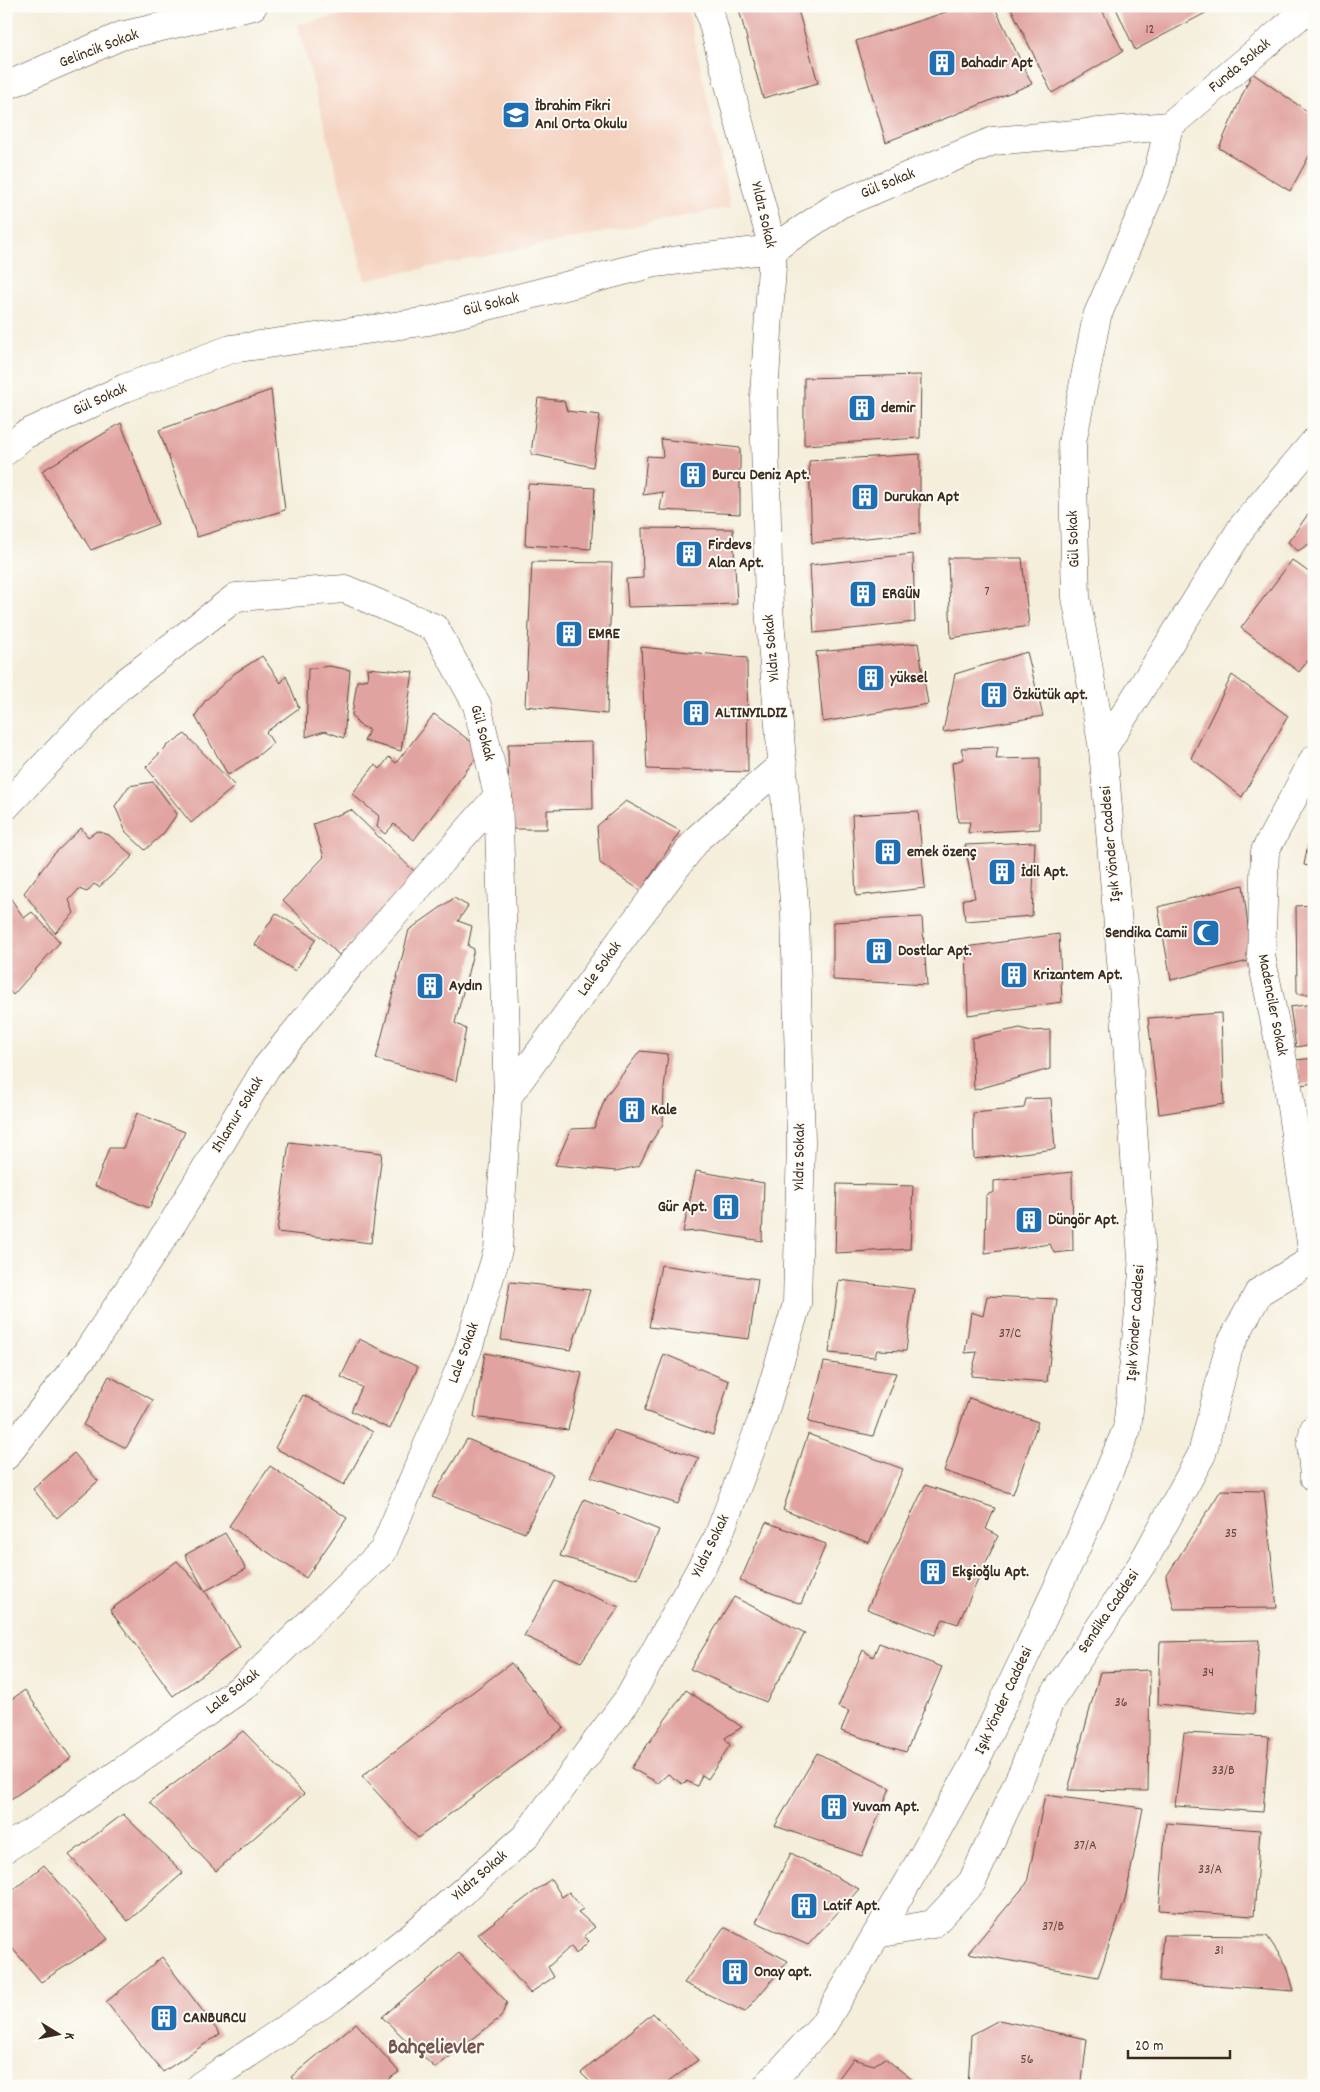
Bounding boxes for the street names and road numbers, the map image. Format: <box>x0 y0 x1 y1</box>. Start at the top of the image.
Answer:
street label: Gelincik Sokak <box>56 23 142 75</box>
street label: Funda Sokak <box>1204 33 1276 99</box>
street label: Gül Sokak <box>857 163 919 205</box>
street label: Yıldız Sokak <box>744 179 782 251</box>
street label: Gül Sokak <box>460 287 522 323</box>
street label: Gül Sokak <box>69 377 131 423</box>
street label: Gül Sokak <box>1062 510 1086 568</box>
street label: Yıldız Sokak <box>758 613 786 683</box>
street label: Gül Sokak <box>463 702 501 764</box>
street label: Işık Yönder Caddesi <box>1094 785 1128 903</box>
street label: Lale Sokak <box>572 937 628 1001</box>
street label: Madenciler Sokak <box>1251 952 1293 1058</box>
street label: Ihlamur Sokak <box>206 1072 270 1158</box>
street label: Yıldız Sokak <box>788 1123 812 1191</box>
street label: Işık Yönder Caddesi <box>1120 1264 1152 1382</box>
street label: Lale Sokak <box>442 1319 486 1387</box>
street label: Yıldız Sokak <box>686 1511 736 1581</box>
street label: Sendika Caddesi <box>1072 1565 1146 1659</box>
street label: Işık Yönder Caddesi <box>969 1643 1039 1759</box>
street label: Lale Sokak <box>201 1663 265 1721</box>
street label: Yıldız Sokak <box>447 1845 513 1907</box>

